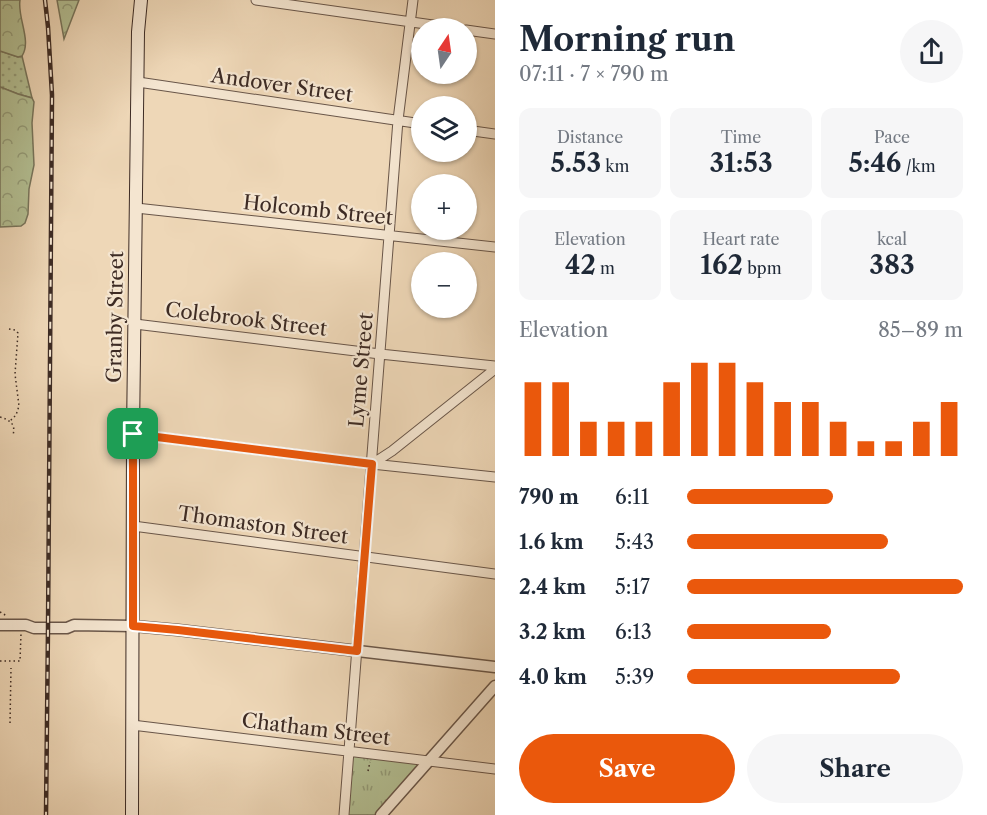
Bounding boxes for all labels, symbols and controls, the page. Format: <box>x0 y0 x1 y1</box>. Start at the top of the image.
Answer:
north arrow <box>411 18 477 84</box>
map controls <box>411 18 477 318</box>
text: Morning run <box>519 19 735 60</box>
button: share <box>900 20 963 83</box>
text: 07:11 · 7 × 790 m <box>519 62 669 86</box>
street label: Andover Street <box>209 63 354 107</box>
button: layers <box>411 96 477 162</box>
text: Distance <box>557 127 623 147</box>
text: Time <box>721 127 761 147</box>
text: Pace <box>874 127 910 147</box>
text: 5.53 <box>550 147 601 179</box>
text: 31:53 <box>709 147 773 179</box>
text: 5:46 <box>848 147 901 179</box>
text: km <box>601 156 630 176</box>
text: /km <box>901 156 936 176</box>
button: + <box>411 174 477 240</box>
street label: Holcomb Street <box>242 190 394 230</box>
text: Elevation <box>554 229 626 249</box>
text: Heart rate <box>702 229 780 249</box>
text: kcal <box>877 229 907 249</box>
text: 42 <box>565 249 596 281</box>
text: 162 <box>700 249 743 281</box>
text: 383 <box>869 249 915 281</box>
street label: Granby Street <box>102 251 128 383</box>
button: − <box>411 252 477 318</box>
text: m <box>596 258 615 278</box>
text: bpm <box>743 258 782 278</box>
street label: Colebrook Street <box>164 297 328 341</box>
street label: Lyme Street <box>344 312 378 428</box>
text: Elevation <box>519 318 608 342</box>
text: 85–89 m <box>878 318 963 342</box>
pin <box>107 408 158 459</box>
icon: arrive <box>116 417 149 450</box>
text: 790 m <box>519 485 579 509</box>
text: 6:11 <box>615 485 649 509</box>
street label: Thomaston Street <box>176 501 350 549</box>
text: 1.6 km <box>519 530 584 554</box>
text: 5:43 <box>615 530 654 554</box>
text: 2.4 km <box>519 575 586 599</box>
text: 5:17 <box>615 575 650 599</box>
text: 3.2 km <box>519 620 586 644</box>
text: 6:13 <box>615 620 652 644</box>
text: 4.0 km <box>519 665 587 689</box>
text: 5:39 <box>615 665 654 689</box>
street label: Chatham Street <box>240 708 392 750</box>
button: Save <box>519 734 735 803</box>
button: Share <box>747 734 963 803</box>

